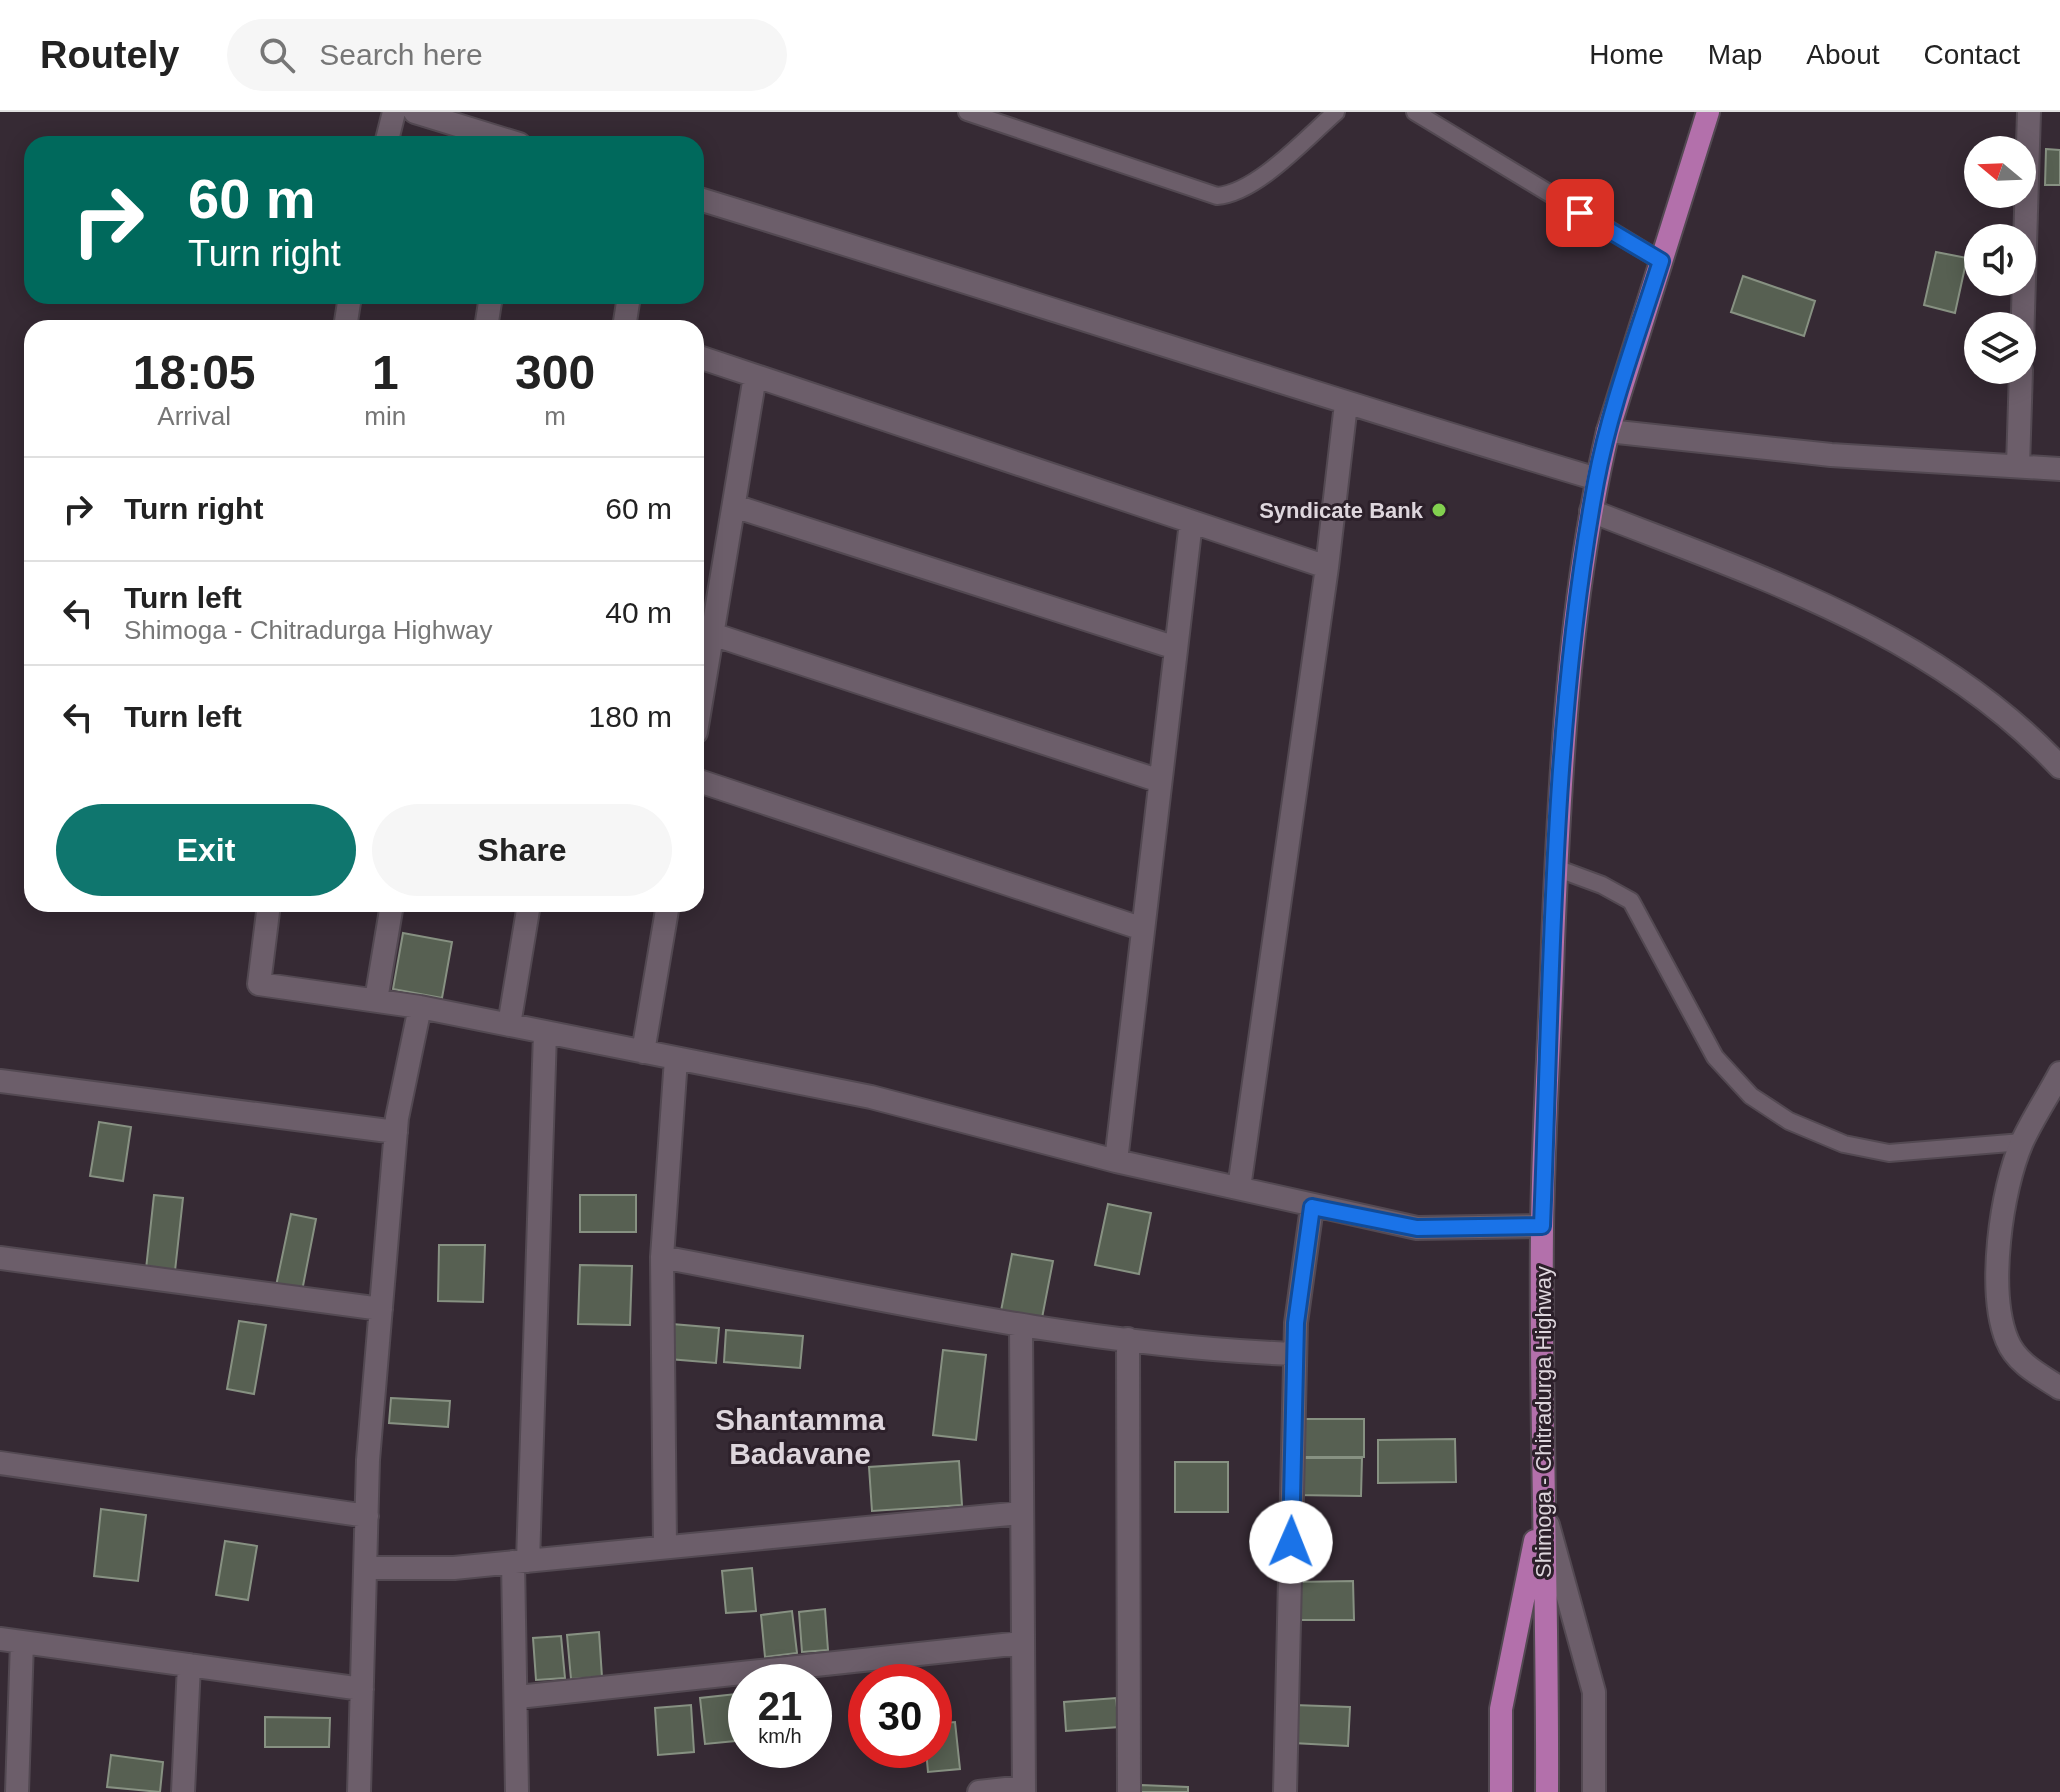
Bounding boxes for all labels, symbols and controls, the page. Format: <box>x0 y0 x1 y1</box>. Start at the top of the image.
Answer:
search box <box>227 19 787 91</box>
icon: search <box>255 33 299 77</box>
text: Routely <box>40 34 179 76</box>
text: Search here <box>319 38 483 71</box>
text: Home <box>1589 39 1664 70</box>
text: Map <box>1708 39 1762 70</box>
text: About <box>1806 39 1880 70</box>
text: Contact <box>1924 39 2020 70</box>
north arrow <box>1964 136 2036 208</box>
map controls <box>1964 136 2036 384</box>
text: 60 m <box>188 167 316 230</box>
icon: right <box>56 168 160 272</box>
pin <box>1546 179 1614 247</box>
icon: arrive <box>1558 191 1602 235</box>
button: sound <box>1964 224 2036 296</box>
text: Turn right <box>188 233 341 274</box>
button: layers <box>1964 312 2036 384</box>
text: 18:05 <box>133 346 256 399</box>
text: 1 <box>372 346 399 399</box>
text: 300 <box>515 346 595 399</box>
text: Arrival <box>157 401 231 431</box>
text: min <box>364 401 406 431</box>
text: m <box>544 401 566 431</box>
icon: right <box>56 487 100 531</box>
text: Turn right <box>124 492 263 525</box>
text: 60 m <box>605 492 672 525</box>
place label: Syndicate Bank <box>1259 498 1424 523</box>
marker: Syndicate Bank <box>1430 501 1448 519</box>
text: Turn left <box>124 581 242 614</box>
icon: left <box>56 591 100 635</box>
text: 40 m <box>605 596 672 629</box>
text: Shimoga - Chitradurga Highway <box>124 615 493 645</box>
icon: left <box>56 695 100 739</box>
text: Turn left <box>124 700 242 733</box>
text: 180 m <box>589 700 672 733</box>
button: Exit <box>56 804 356 896</box>
button: Share <box>372 804 672 896</box>
street label: Shimoga - Chitradurga Highway <box>1531 1266 1556 1578</box>
district label: Shantamma Badavane <box>715 1403 885 1470</box>
position arrow <box>1249 1500 1333 1584</box>
speed limit sign: 30 <box>848 1664 952 1768</box>
text: 21 <box>758 1684 802 1728</box>
text: km/h <box>758 1725 802 1747</box>

